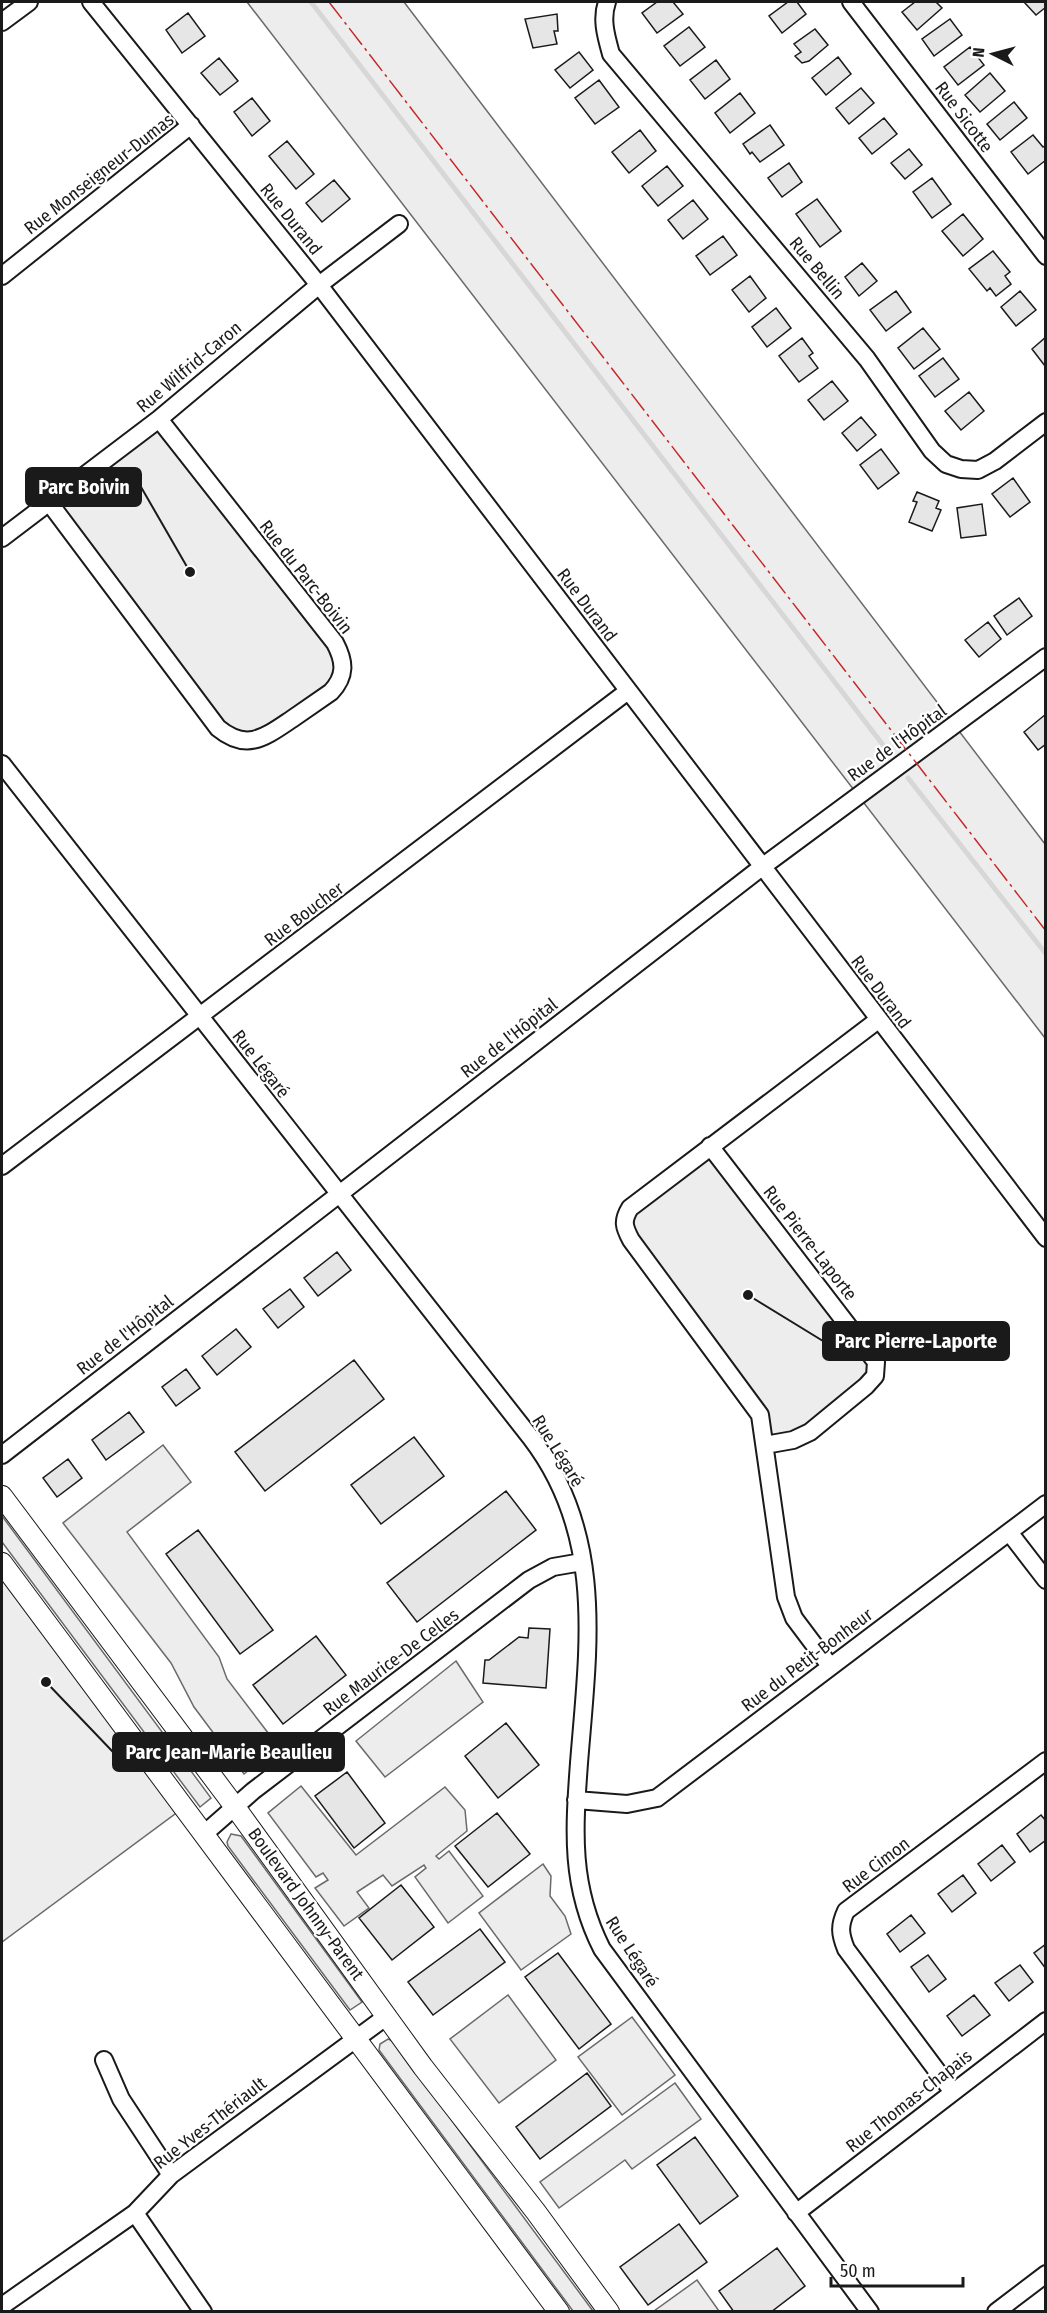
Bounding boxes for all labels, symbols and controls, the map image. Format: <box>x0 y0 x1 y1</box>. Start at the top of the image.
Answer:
north arrow <box>963 24 1023 84</box>
text: N <box>969 47 989 58</box>
street label: Rue Sicotte <box>930 77 998 157</box>
street label: Rue Monseigneur-Dumas <box>20 109 178 239</box>
street label: Rue Durand <box>255 179 327 259</box>
street label: Rue Bellin <box>785 232 849 304</box>
street label: Rue Wilfrid-Caron <box>132 317 246 417</box>
callout: Parc Boivin <box>26 468 141 506</box>
text: Parc Boivin <box>38 475 130 499</box>
street label: Rue du Parc-Boivin <box>255 516 357 638</box>
street label: Rue Durand <box>552 564 622 646</box>
street label: Rue de l'Hôpital <box>843 700 951 786</box>
street label: Rue Boucher <box>260 877 349 951</box>
street label: Rue Durand <box>846 951 916 1033</box>
street label: Rue de l'Hôpital <box>456 993 562 1083</box>
street label: Rue Légaré <box>228 1026 294 1103</box>
street label: Rue Pierre-Laporte <box>758 1181 862 1305</box>
street label: Rue de l'Hôpital <box>72 1290 178 1380</box>
callout: Parc Pierre-Laporte <box>823 1322 1009 1360</box>
text: Parc Pierre-Laporte <box>835 1329 997 1353</box>
street label: Rue Légaré <box>527 1411 589 1491</box>
street label: Rue du Petit-Bonheur <box>737 1603 877 1716</box>
street label: Rue Maurice-De Celles <box>319 1604 463 1720</box>
callout: Parc Jean-Marie Beaulieu <box>113 1733 344 1771</box>
text: Parc Jean-Marie Beaulieu <box>126 1740 333 1764</box>
street label: Boulevard Johnny-Parent <box>243 1824 369 1985</box>
street label: Rue Cimon <box>838 1832 914 1898</box>
street label: Rue Légaré <box>601 1912 663 1992</box>
street label: Rue Thomas-Chapais <box>842 2045 977 2157</box>
street label: Rue Yves-Thériault <box>149 2072 271 2174</box>
scale bar <box>831 2250 963 2288</box>
text: 50 m <box>840 2260 876 2282</box>

